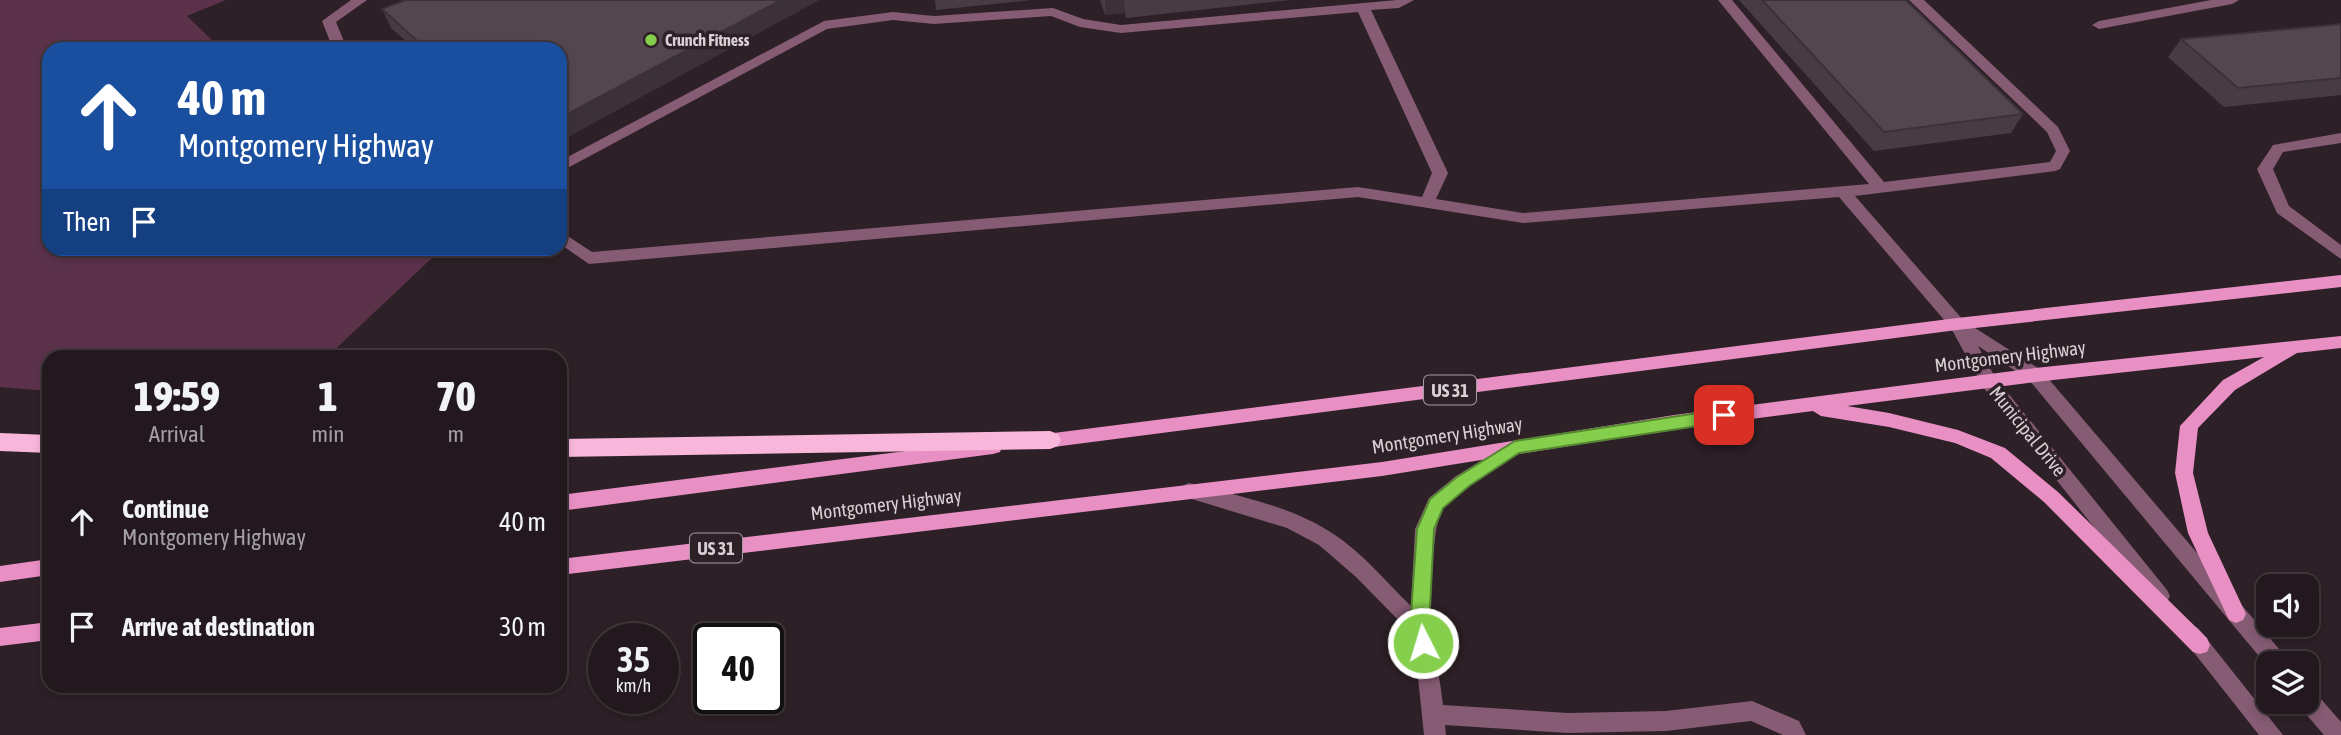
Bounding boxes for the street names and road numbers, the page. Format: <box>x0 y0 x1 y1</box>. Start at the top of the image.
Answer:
street label: Montgomery Highway <box>1933 336 2087 376</box>
road number: US 31 <box>1424 376 1476 404</box>
street label: Municipal Drive <box>1985 382 2071 480</box>
street label: Montgomery Highway <box>1370 412 1524 458</box>
street label: Montgomery Highway <box>809 484 963 524</box>
road number: US 31 <box>690 534 742 562</box>

